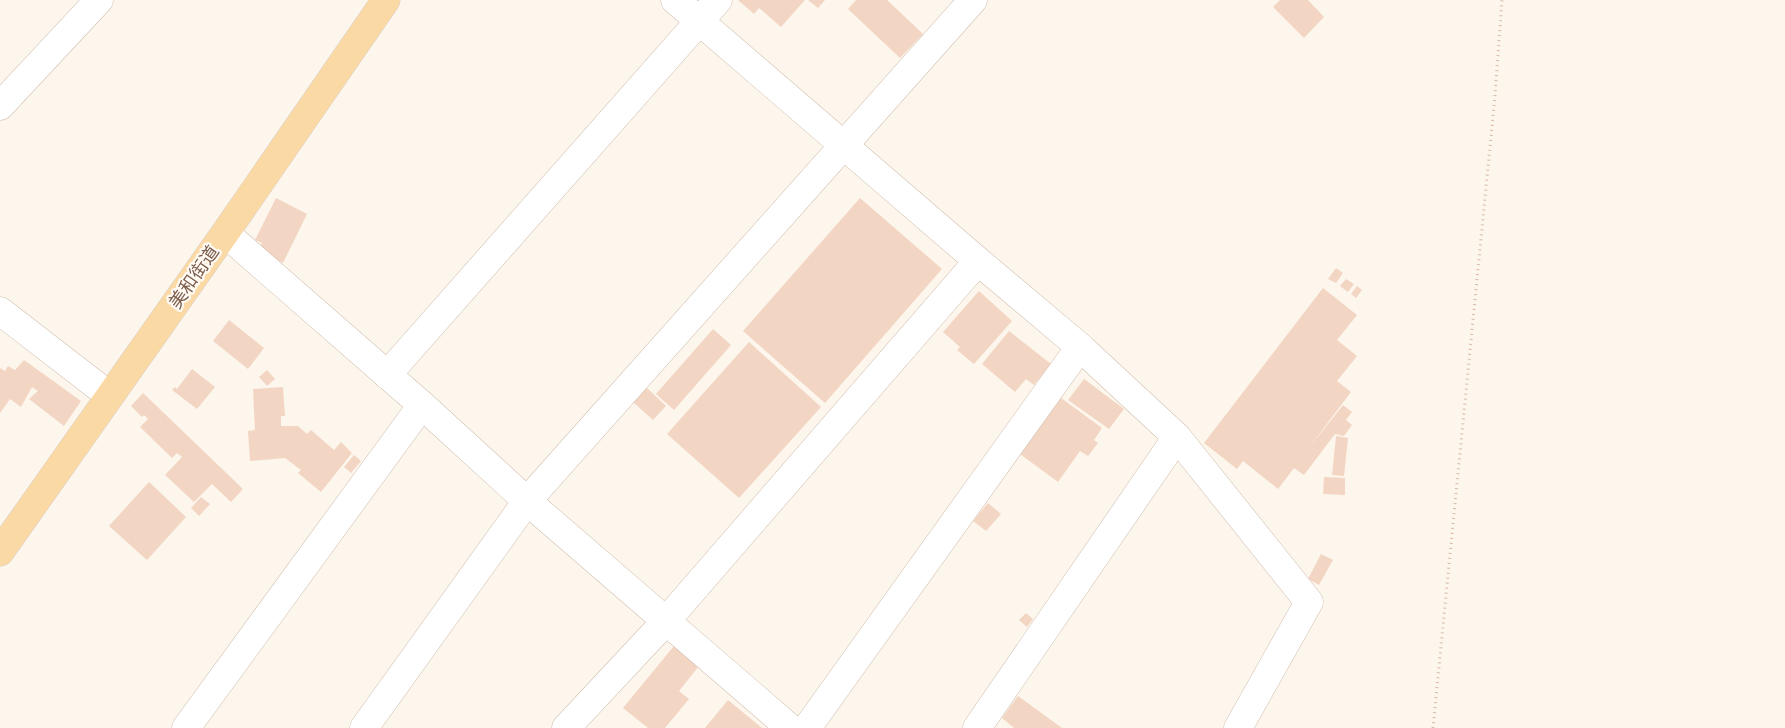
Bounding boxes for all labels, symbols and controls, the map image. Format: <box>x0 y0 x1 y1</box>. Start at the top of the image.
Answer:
street label: 美和街道 <box>164 241 223 312</box>

